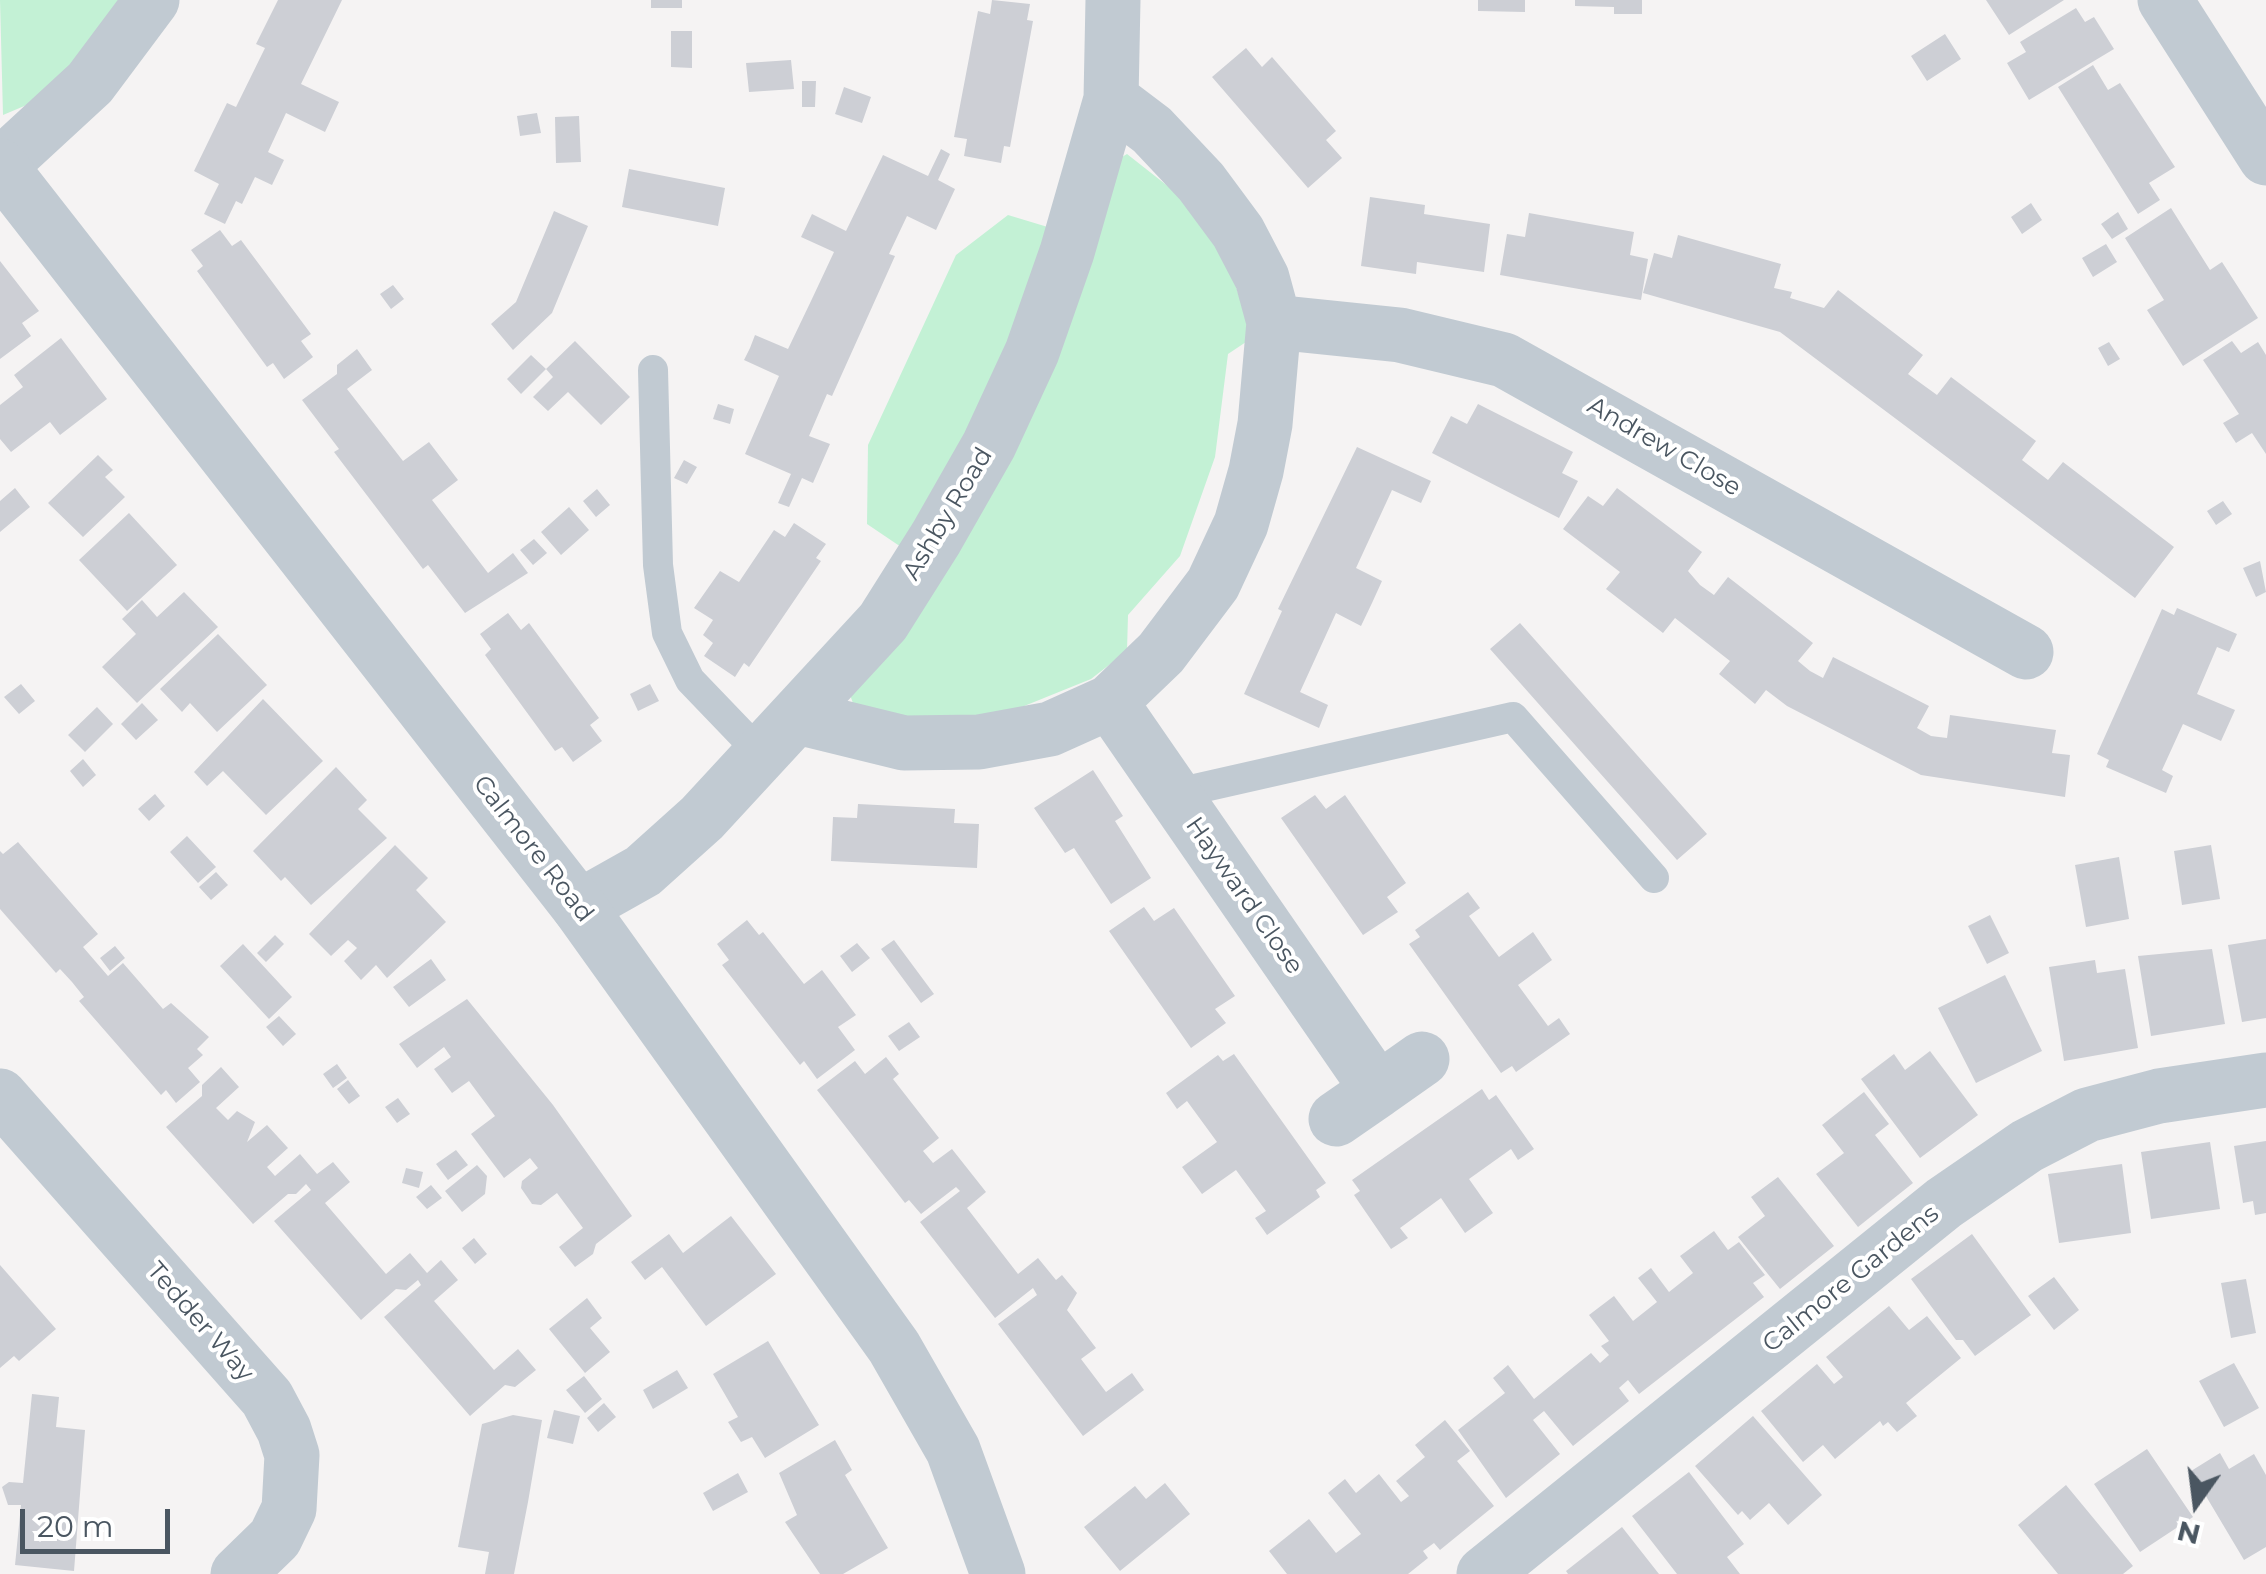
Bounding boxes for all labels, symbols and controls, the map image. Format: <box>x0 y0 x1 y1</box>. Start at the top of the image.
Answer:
street label: Andrew Close <box>1582 391 1746 503</box>
street label: Ashby Road <box>897 442 999 586</box>
street label: Calmore Road <box>466 770 600 928</box>
street label: Hayward Close <box>1179 812 1309 980</box>
street label: Calmore Gardens <box>1757 1199 1945 1359</box>
street label: Tedder Way <box>140 1256 260 1388</box>
north arrow <box>2146 1454 2246 1554</box>
scale bar <box>25 1489 175 1551</box>
text: 20 m <box>37 1508 114 1545</box>
text: N <box>2174 1514 2204 1552</box>

